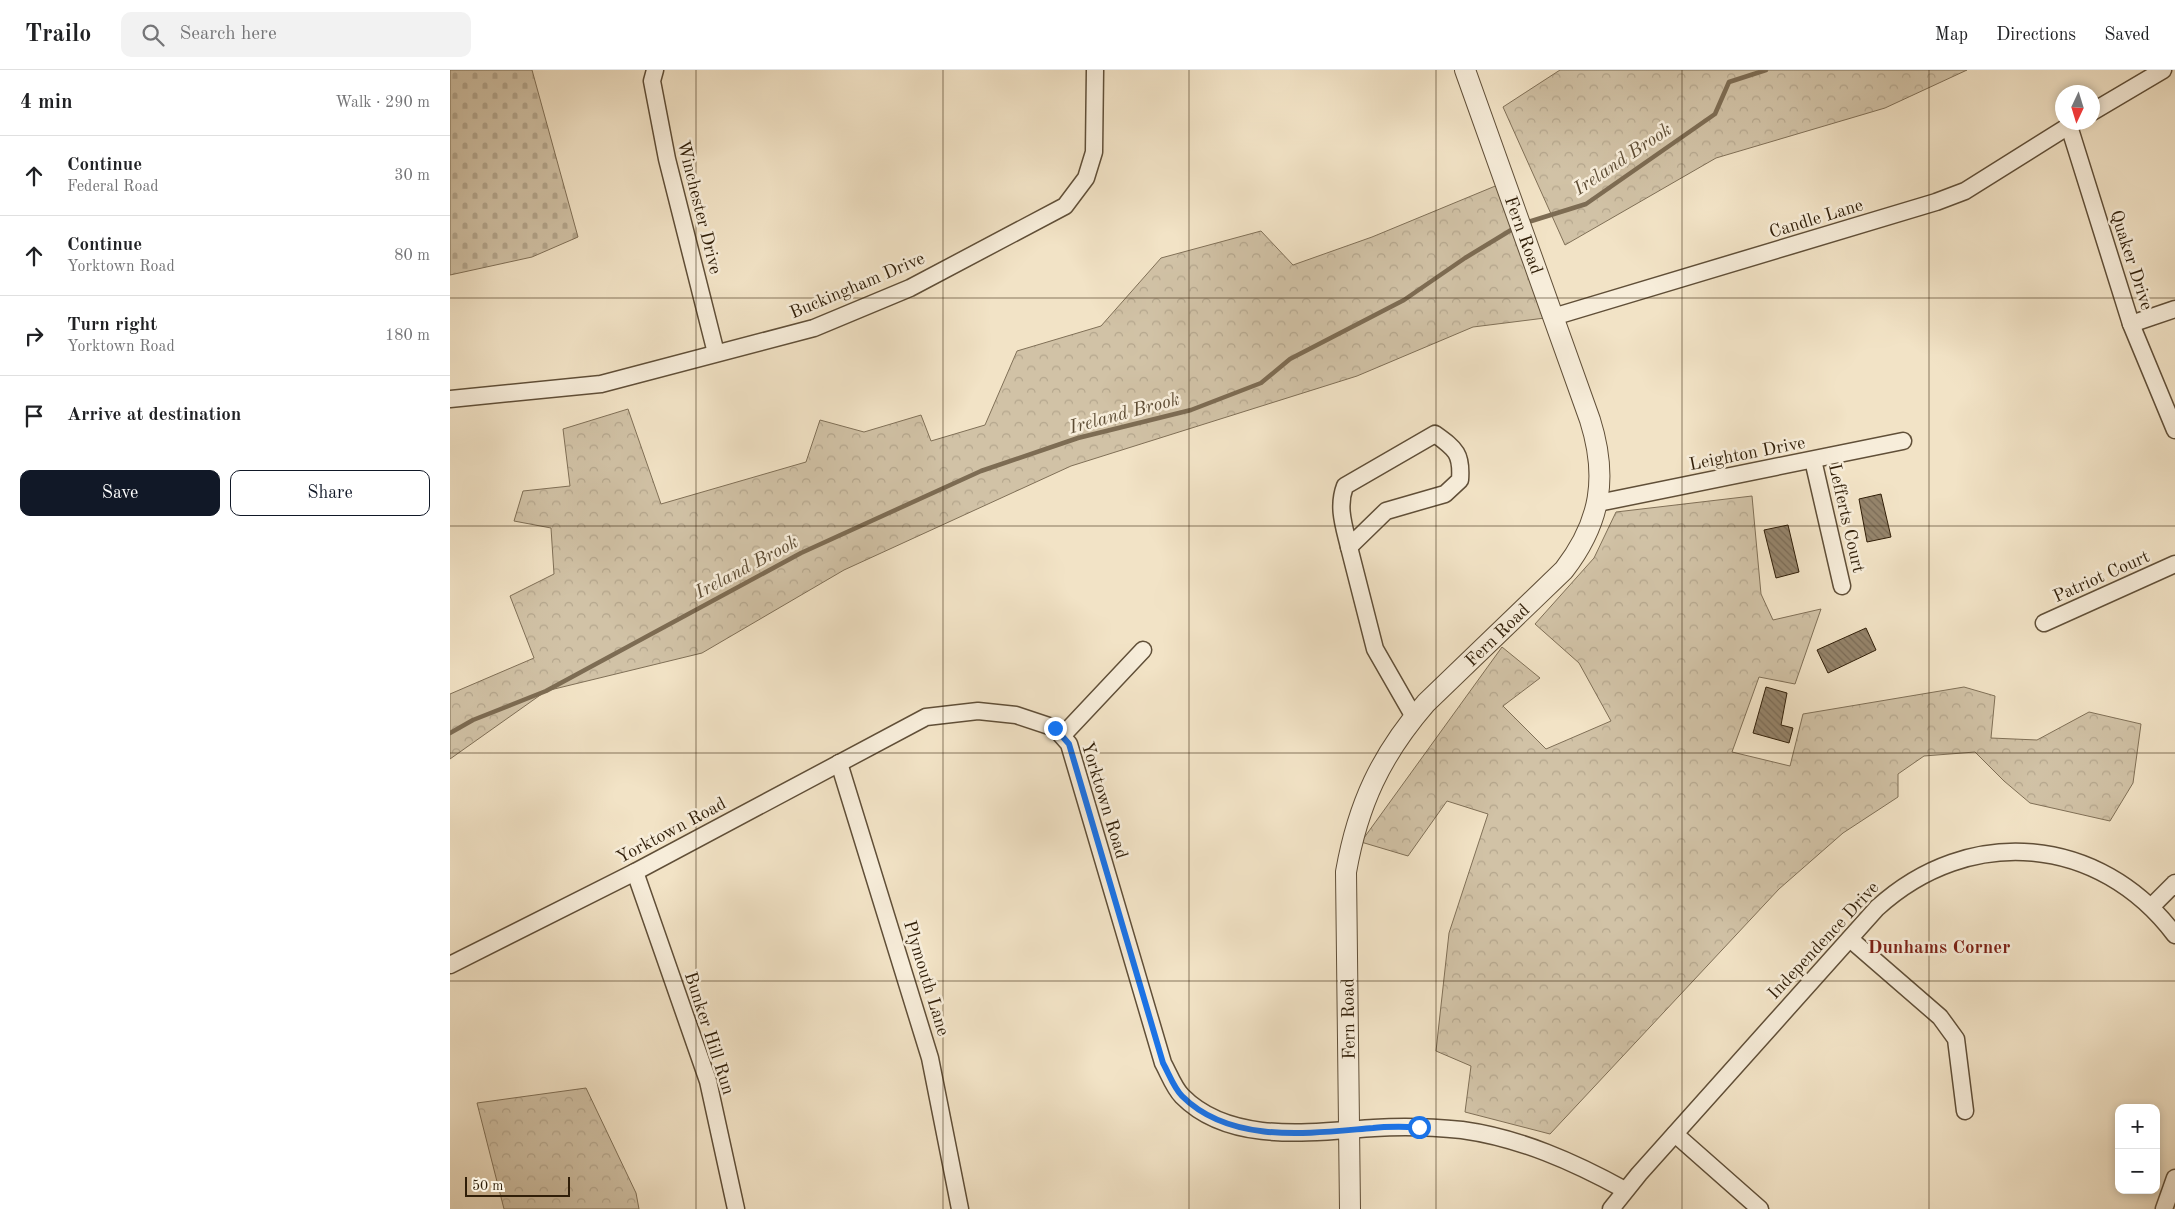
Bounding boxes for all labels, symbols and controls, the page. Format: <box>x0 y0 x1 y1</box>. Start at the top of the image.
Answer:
search box <box>121 12 471 57</box>
icon: search <box>139 21 167 49</box>
text: Trailo <box>25 23 91 47</box>
text: Search here <box>179 25 277 44</box>
text: Map <box>1935 26 1968 44</box>
text: Directions <box>1996 26 2076 44</box>
text: Saved <box>2104 26 2150 44</box>
north arrow <box>2055 85 2100 130</box>
text: 4 min <box>20 92 73 113</box>
text: Walk · 290 m <box>335 95 430 111</box>
water label: Ireland Brook <box>1570 120 1676 200</box>
street label: Winchester Drive <box>674 139 724 276</box>
text: Continue <box>67 156 142 175</box>
icon: ahead <box>20 162 48 190</box>
text: 30 m <box>394 168 430 184</box>
text: Federal Road <box>67 179 159 195</box>
street label: Fern Road <box>1501 194 1545 277</box>
street label: Candle Lane <box>1767 196 1865 242</box>
street label: Quaker Drive <box>2106 208 2156 313</box>
text: Continue <box>67 236 142 255</box>
icon: ahead <box>20 242 48 270</box>
text: 80 m <box>394 248 430 264</box>
street label: Buckingham Drive <box>787 249 928 322</box>
text: Yorktown Road <box>67 259 175 275</box>
text: Turn right <box>67 316 157 335</box>
icon: right <box>20 322 48 350</box>
text: 180 m <box>385 328 430 344</box>
text: Yorktown Road <box>67 339 175 355</box>
water label: Ireland Brook <box>1066 391 1182 439</box>
icon: arrive <box>20 402 48 430</box>
text: Arrive at destination <box>67 406 241 425</box>
street label: Leighton Drive <box>1688 434 1807 474</box>
street label: Lefferts Court <box>1825 462 1867 574</box>
button: Save <box>20 470 220 516</box>
button: Share <box>230 470 430 516</box>
water label: Ireland Brook <box>692 533 802 604</box>
street label: Patriot Court <box>2050 548 2152 606</box>
street label: Fern Road <box>1462 601 1533 670</box>
route end <box>1044 717 1067 740</box>
street label: Yorktown Road <box>1078 740 1130 861</box>
street label: Yorktown Road <box>614 794 729 867</box>
street label: Independence Drive <box>1765 878 1883 1003</box>
street label: Plymouth Lane <box>900 918 952 1038</box>
district label: Dunhams Corner <box>1867 939 2011 958</box>
street label: Bunker Hill Run <box>681 970 737 1097</box>
street label: Fern Road <box>1339 978 1359 1060</box>
map controls <box>2115 1104 2160 1194</box>
button: + <box>2115 1104 2160 1149</box>
route start <box>1408 1116 1431 1139</box>
button: − <box>2115 1149 2160 1194</box>
scale bar <box>465 1174 570 1197</box>
text: 50 m <box>472 1179 503 1193</box>

